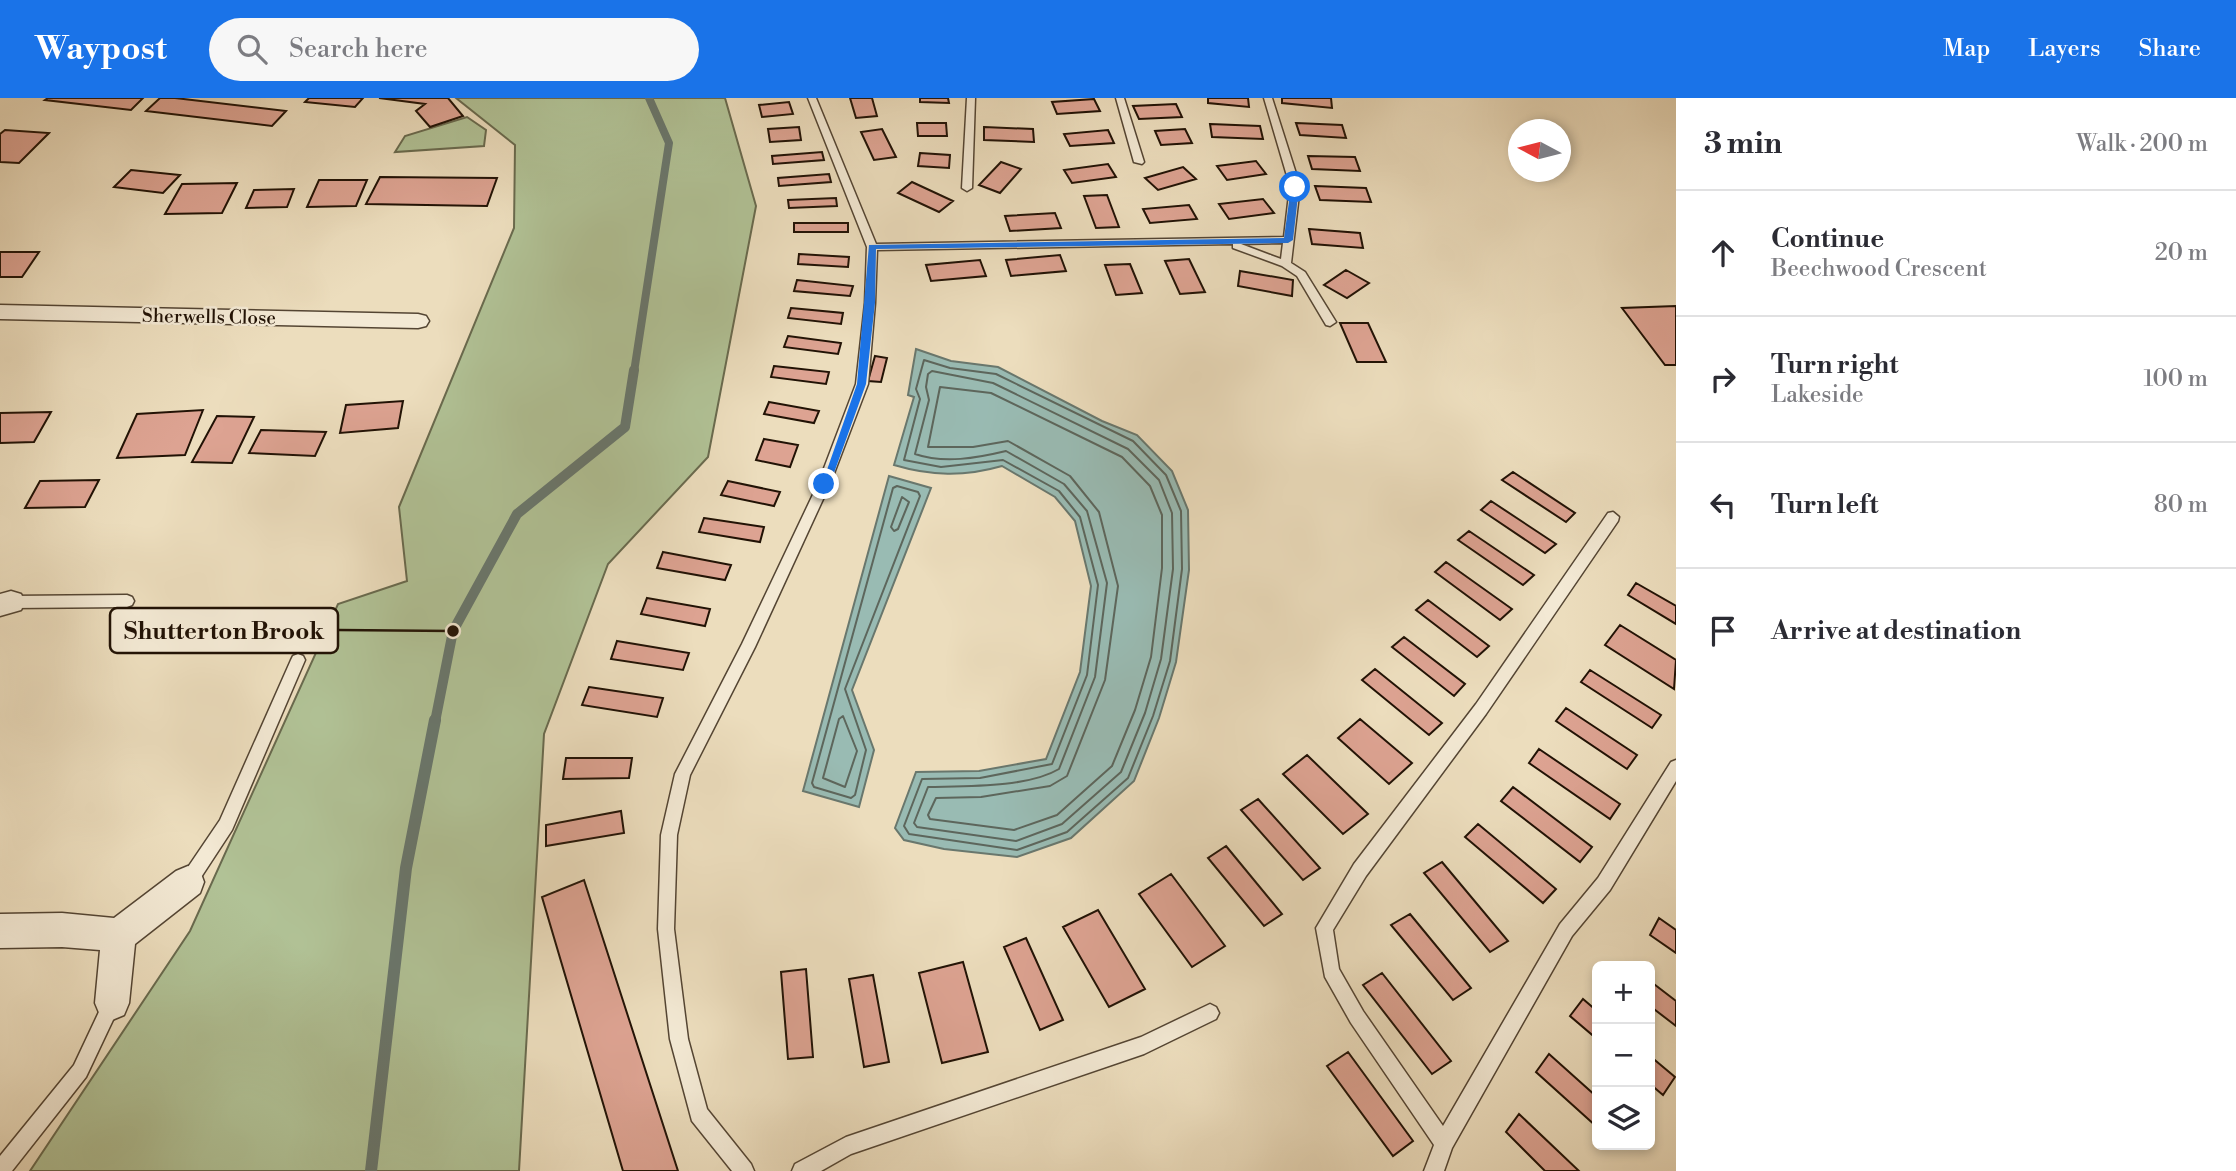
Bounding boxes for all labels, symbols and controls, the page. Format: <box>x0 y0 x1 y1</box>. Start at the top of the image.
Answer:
search box <box>209 18 699 81</box>
text: Waypost <box>35 29 167 70</box>
icon: search <box>233 30 271 68</box>
text: Search here <box>289 33 428 65</box>
text: Map <box>1943 34 1990 64</box>
text: Layers <box>2028 34 2100 64</box>
text: Share <box>2138 34 2201 64</box>
north arrow <box>1508 119 1571 182</box>
text: 3 min <box>1704 125 1782 163</box>
text: Walk · 200 m <box>2076 130 2208 158</box>
route start <box>1279 171 1310 202</box>
text: Continue <box>1771 223 1884 255</box>
icon: ahead <box>1704 234 1742 272</box>
text: 20 m <box>2155 239 2208 267</box>
text: Beechwood Crescent <box>1771 255 1987 283</box>
street label: Sherwells Close <box>142 304 276 330</box>
text: Turn right <box>1771 349 1899 381</box>
icon: right <box>1704 360 1742 398</box>
text: 100 m <box>2143 365 2208 393</box>
text: Lakeside <box>1771 381 1864 409</box>
route end <box>808 468 839 499</box>
icon: left <box>1704 486 1742 524</box>
text: Turn left <box>1771 489 1879 521</box>
text: 80 m <box>2154 491 2208 519</box>
callout: Shutterton Brook <box>110 608 338 653</box>
icon: arrive <box>1704 612 1742 650</box>
text: Arrive at destination <box>1771 615 2021 647</box>
text: Shutterton Brook <box>124 617 325 647</box>
map controls <box>1592 961 1655 1150</box>
button: + <box>1592 961 1655 1024</box>
button: − <box>1592 1024 1655 1087</box>
button: layers <box>1592 1087 1655 1150</box>

